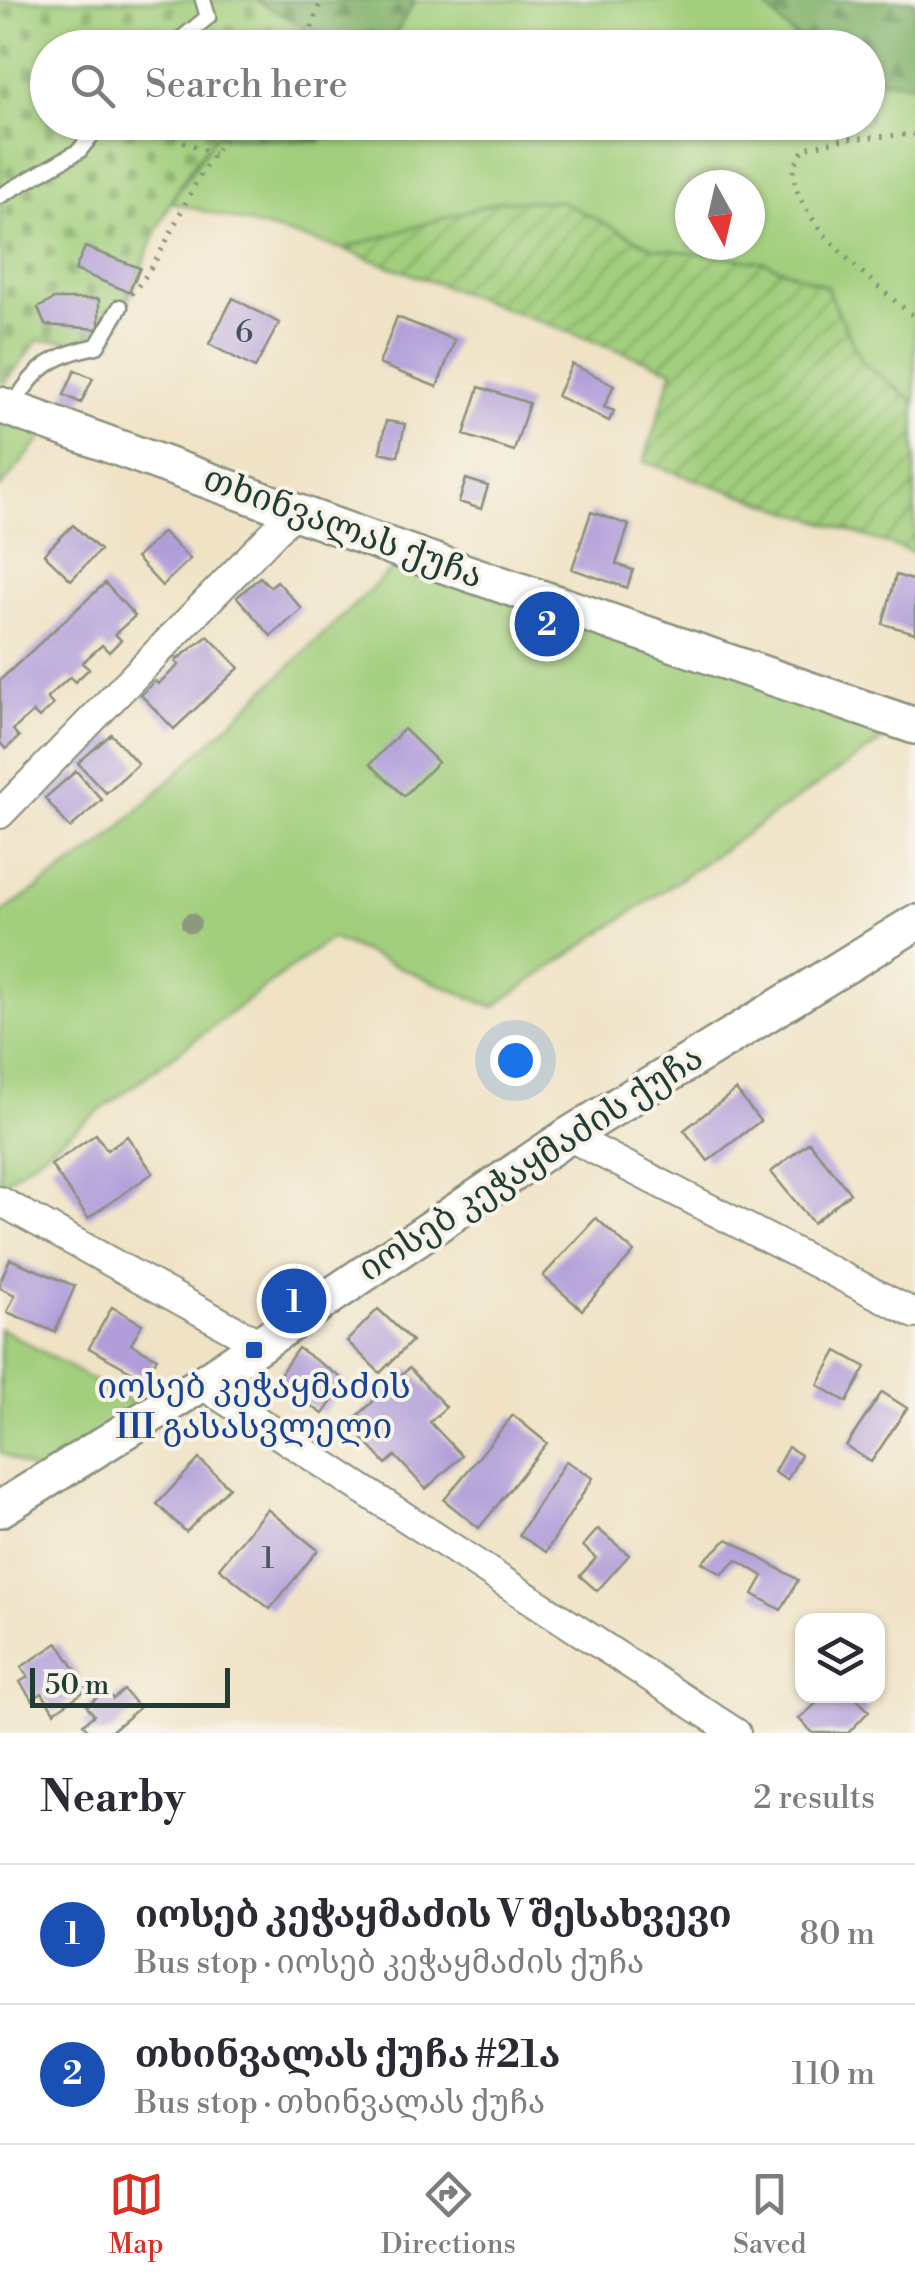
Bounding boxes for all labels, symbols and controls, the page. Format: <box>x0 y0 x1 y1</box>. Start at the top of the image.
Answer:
search box <box>30 30 885 140</box>
icon: search <box>65 58 120 113</box>
text: Search here <box>145 62 348 109</box>
north arrow <box>675 170 765 260</box>
house number: 6 <box>235 314 253 352</box>
street label: თხინვალას ქუჩა <box>198 458 488 598</box>
pin: 2 <box>514 586 580 662</box>
your location <box>490 1035 541 1086</box>
street label: იოსებ კეჭაყმაძის ქუჩა <box>351 1036 711 1292</box>
pin: 1 <box>262 1264 326 1338</box>
marker: იოსებ კეჭაყმაძის III გასასვლელი <box>243 1339 265 1361</box>
place label: იოსებ კეჭაყმაძის III გასასვლელი <box>97 1366 411 1449</box>
house number: 1 <box>262 1540 275 1578</box>
map controls <box>795 1613 885 1703</box>
button: layers <box>795 1613 885 1703</box>
scale bar <box>30 1663 230 1708</box>
text: 50 m <box>45 1668 109 1703</box>
text: Nearby <box>40 1772 185 1825</box>
text: 2 results <box>753 1778 875 1818</box>
text: იოსებ კეჭაყმაძის V შესახვევი <box>135 1892 732 1939</box>
text: 1 <box>65 1914 80 1954</box>
text: 80 m <box>800 1914 875 1954</box>
text: Bus stop · იოსებ კეჭაყმაძის ქუჩა <box>135 1943 644 1983</box>
text: თხინვალას ქუჩა #21ა <box>135 2032 560 2079</box>
text: 2 <box>62 2054 83 2094</box>
text: 110 m <box>792 2054 875 2094</box>
text: Bus stop · თხინვალას ქუჩა <box>135 2083 545 2123</box>
tab: Map <box>109 2167 164 2262</box>
tab: Directions <box>381 2167 516 2262</box>
tab: Saved <box>733 2167 806 2262</box>

